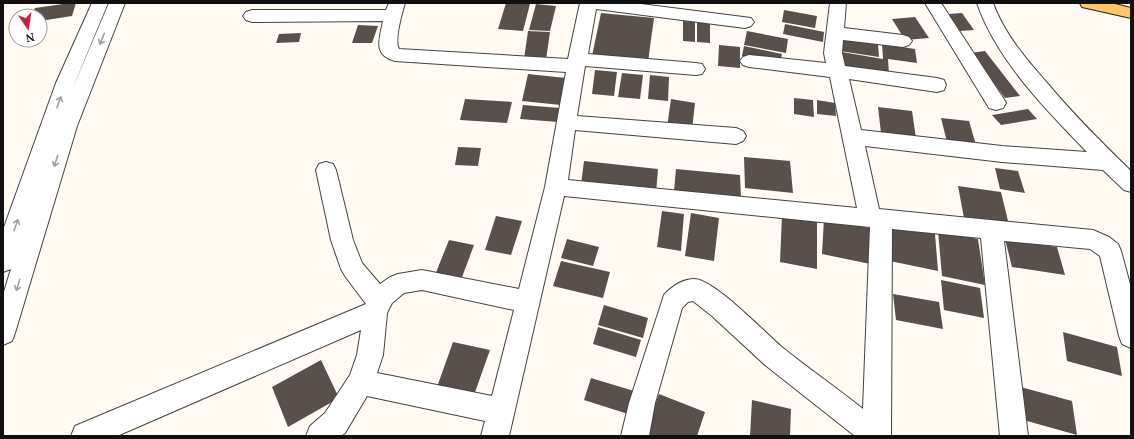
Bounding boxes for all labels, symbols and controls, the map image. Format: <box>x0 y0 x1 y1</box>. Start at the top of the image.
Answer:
north arrow <box>8 8 48 48</box>
text: N <box>24 30 36 47</box>
one-way arrow <box>98 33 105 45</box>
one-way arrow <box>55 96 63 108</box>
one-way arrow <box>52 154 59 167</box>
one-way arrow <box>13 218 20 231</box>
one-way arrow <box>14 278 21 291</box>

